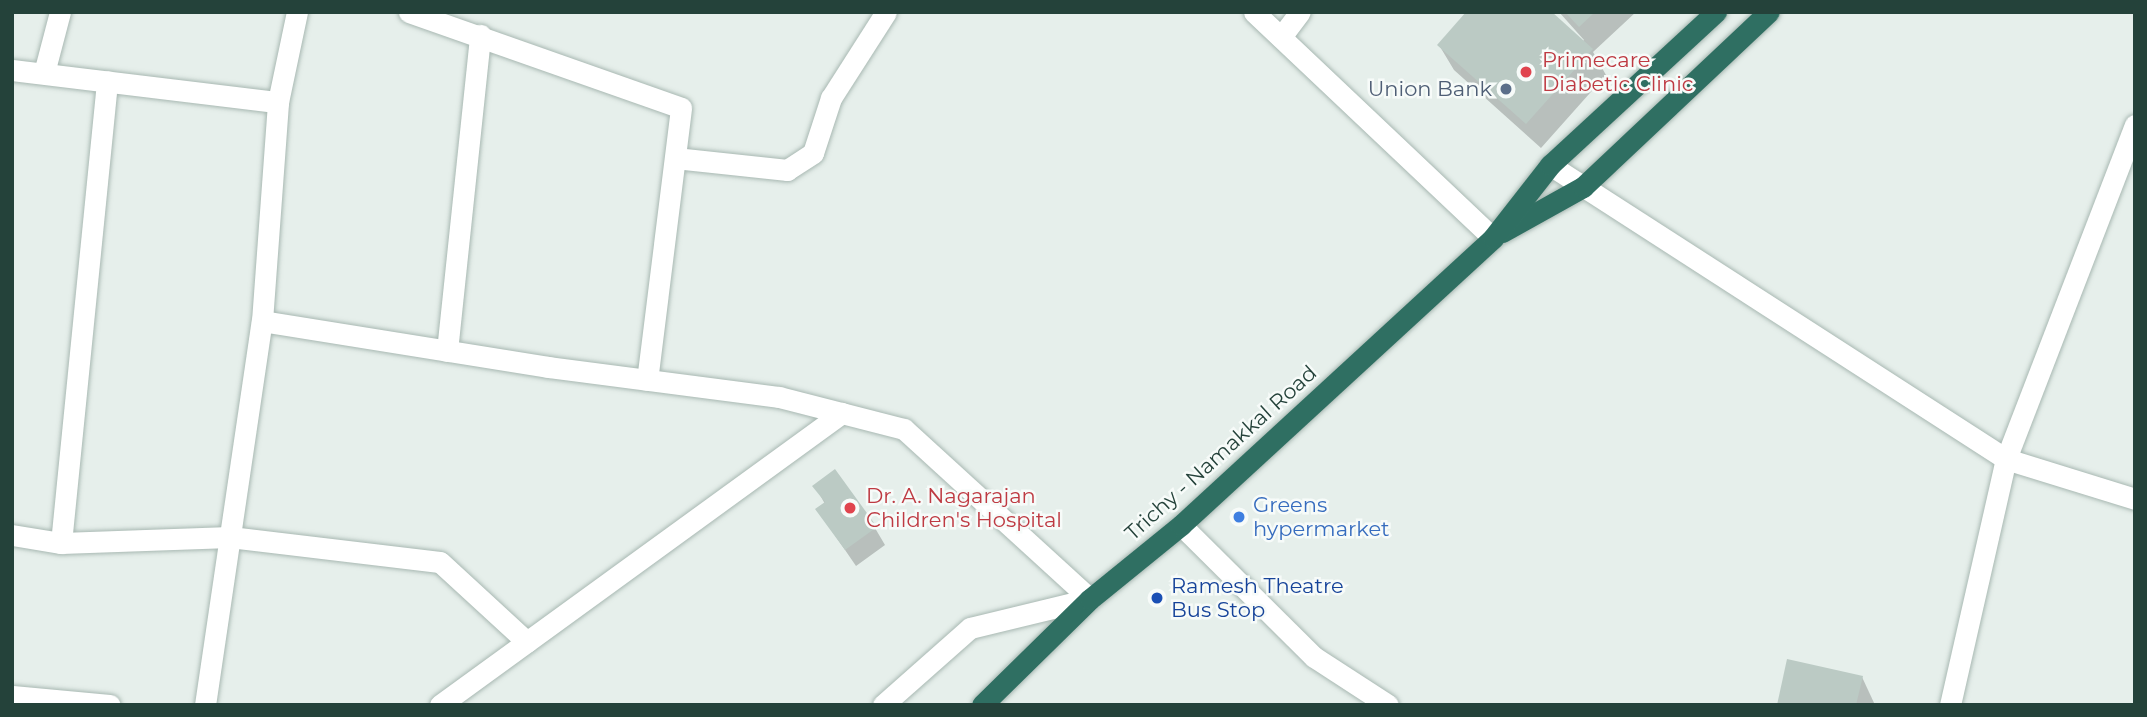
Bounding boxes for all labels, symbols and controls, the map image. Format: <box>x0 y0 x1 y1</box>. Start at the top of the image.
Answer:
place label: Primecare Diabetic Clinic <box>1542 47 1694 97</box>
marker: Primecare Diabetic Clinic <box>1516 62 1536 82</box>
place label: Union Bank <box>1368 76 1492 102</box>
marker: Union Bank <box>1498 81 1514 97</box>
street label: Trichy - Namakkal Road <box>1120 360 1322 546</box>
place label: Dr. A. Nagarajan Children's Hospital <box>866 483 1062 533</box>
place label: Greens hypermarket <box>1253 492 1390 542</box>
marker: Dr. A. Nagarajan Children's Hospital <box>840 498 860 518</box>
marker: Greens hypermarket <box>1231 509 1247 525</box>
place label: Ramesh Theatre Bus Stop <box>1171 573 1344 623</box>
marker: Ramesh Theatre Bus Stop <box>1149 590 1165 606</box>

